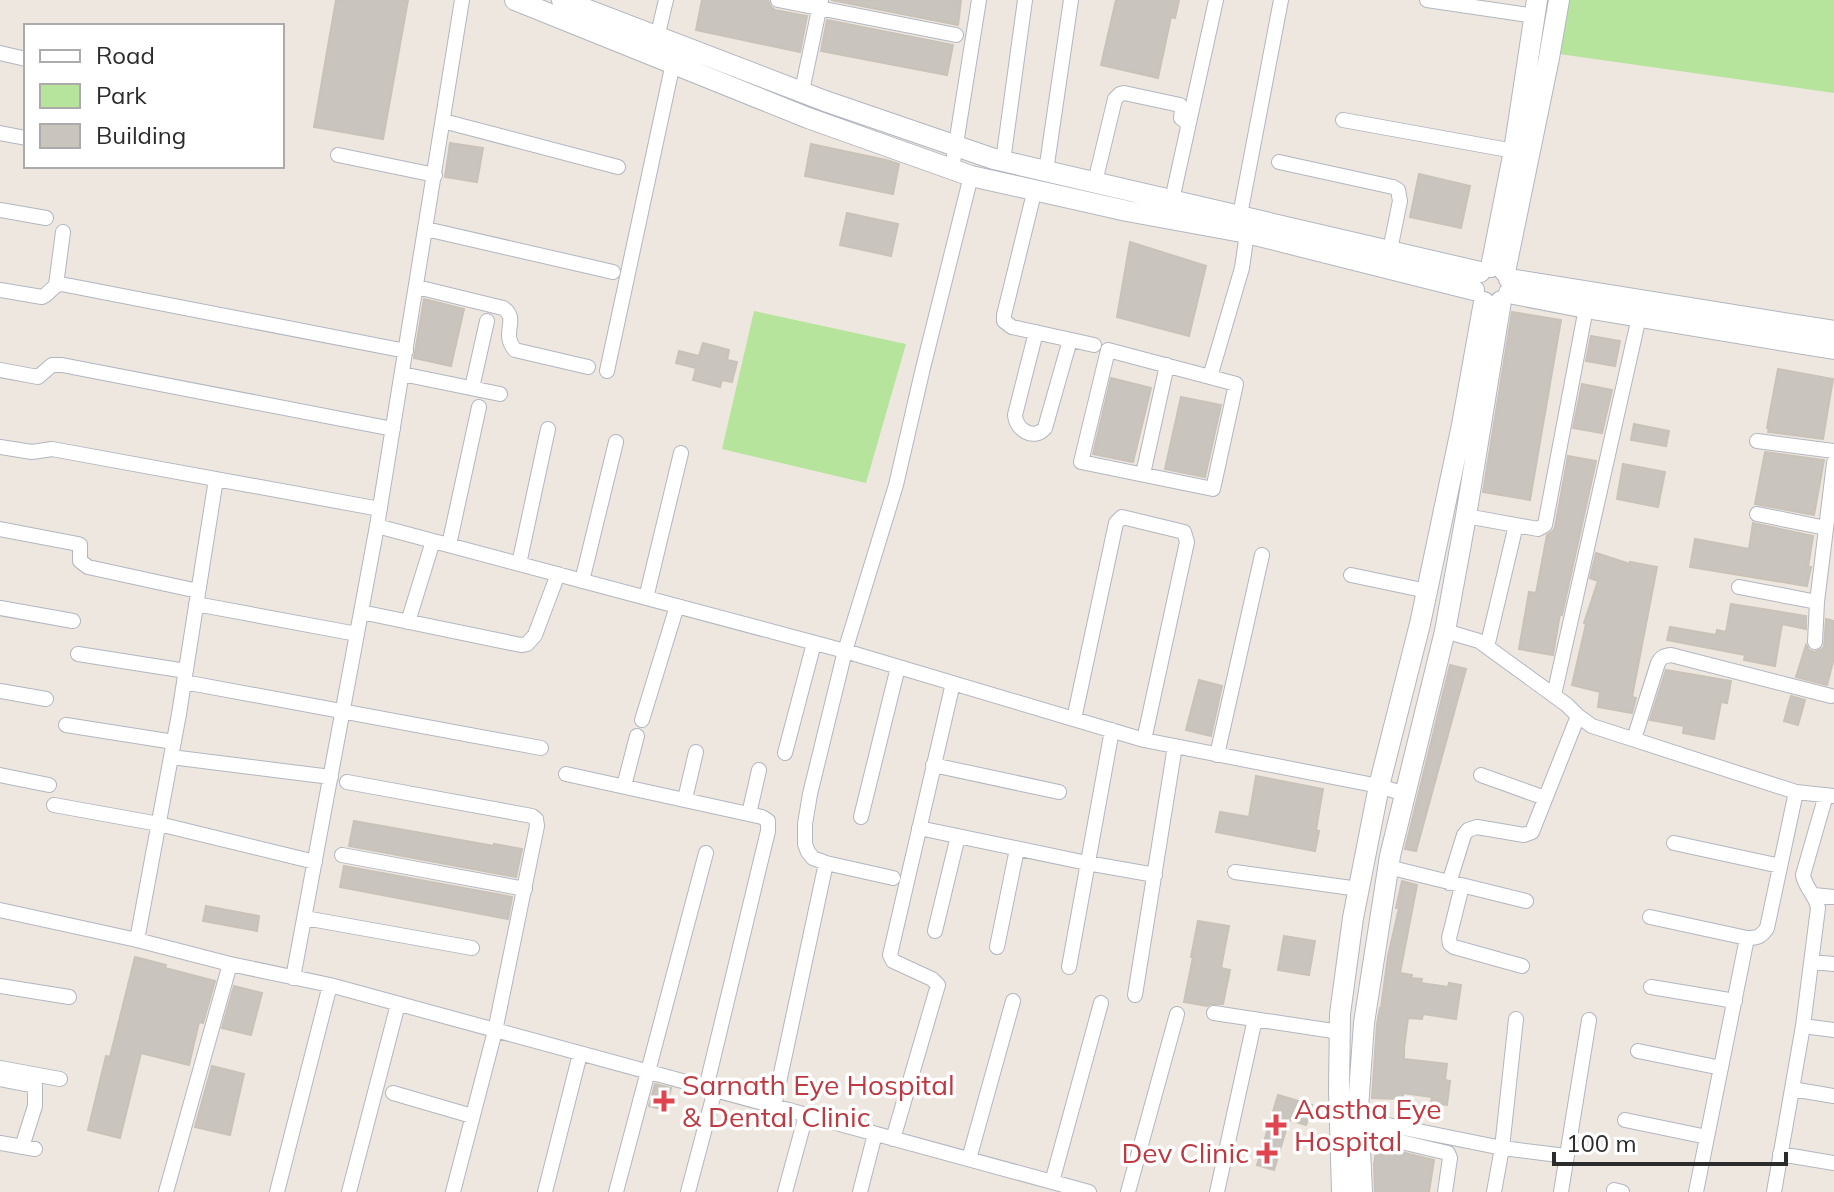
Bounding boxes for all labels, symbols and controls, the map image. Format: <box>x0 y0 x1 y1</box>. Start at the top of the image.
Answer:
legend <box>24 24 284 168</box>
text: Road <box>96 40 155 70</box>
text: Park <box>96 80 147 110</box>
text: Building <box>96 120 186 150</box>
place label: Sarnath Eye Hospital & Dental Clinic <box>682 1067 955 1134</box>
marker: Sarnath Eye Hospital & Dental Clinic <box>653 1090 675 1112</box>
place label: Aastha Eye Hospital <box>1294 1091 1442 1158</box>
marker: Aastha Eye Hospital <box>1265 1114 1287 1136</box>
scale bar <box>1554 1116 1786 1166</box>
text: 100 m <box>1566 1128 1637 1158</box>
place label: Dev Clinic <box>1121 1135 1249 1170</box>
marker: Dev Clinic <box>1256 1142 1278 1164</box>

